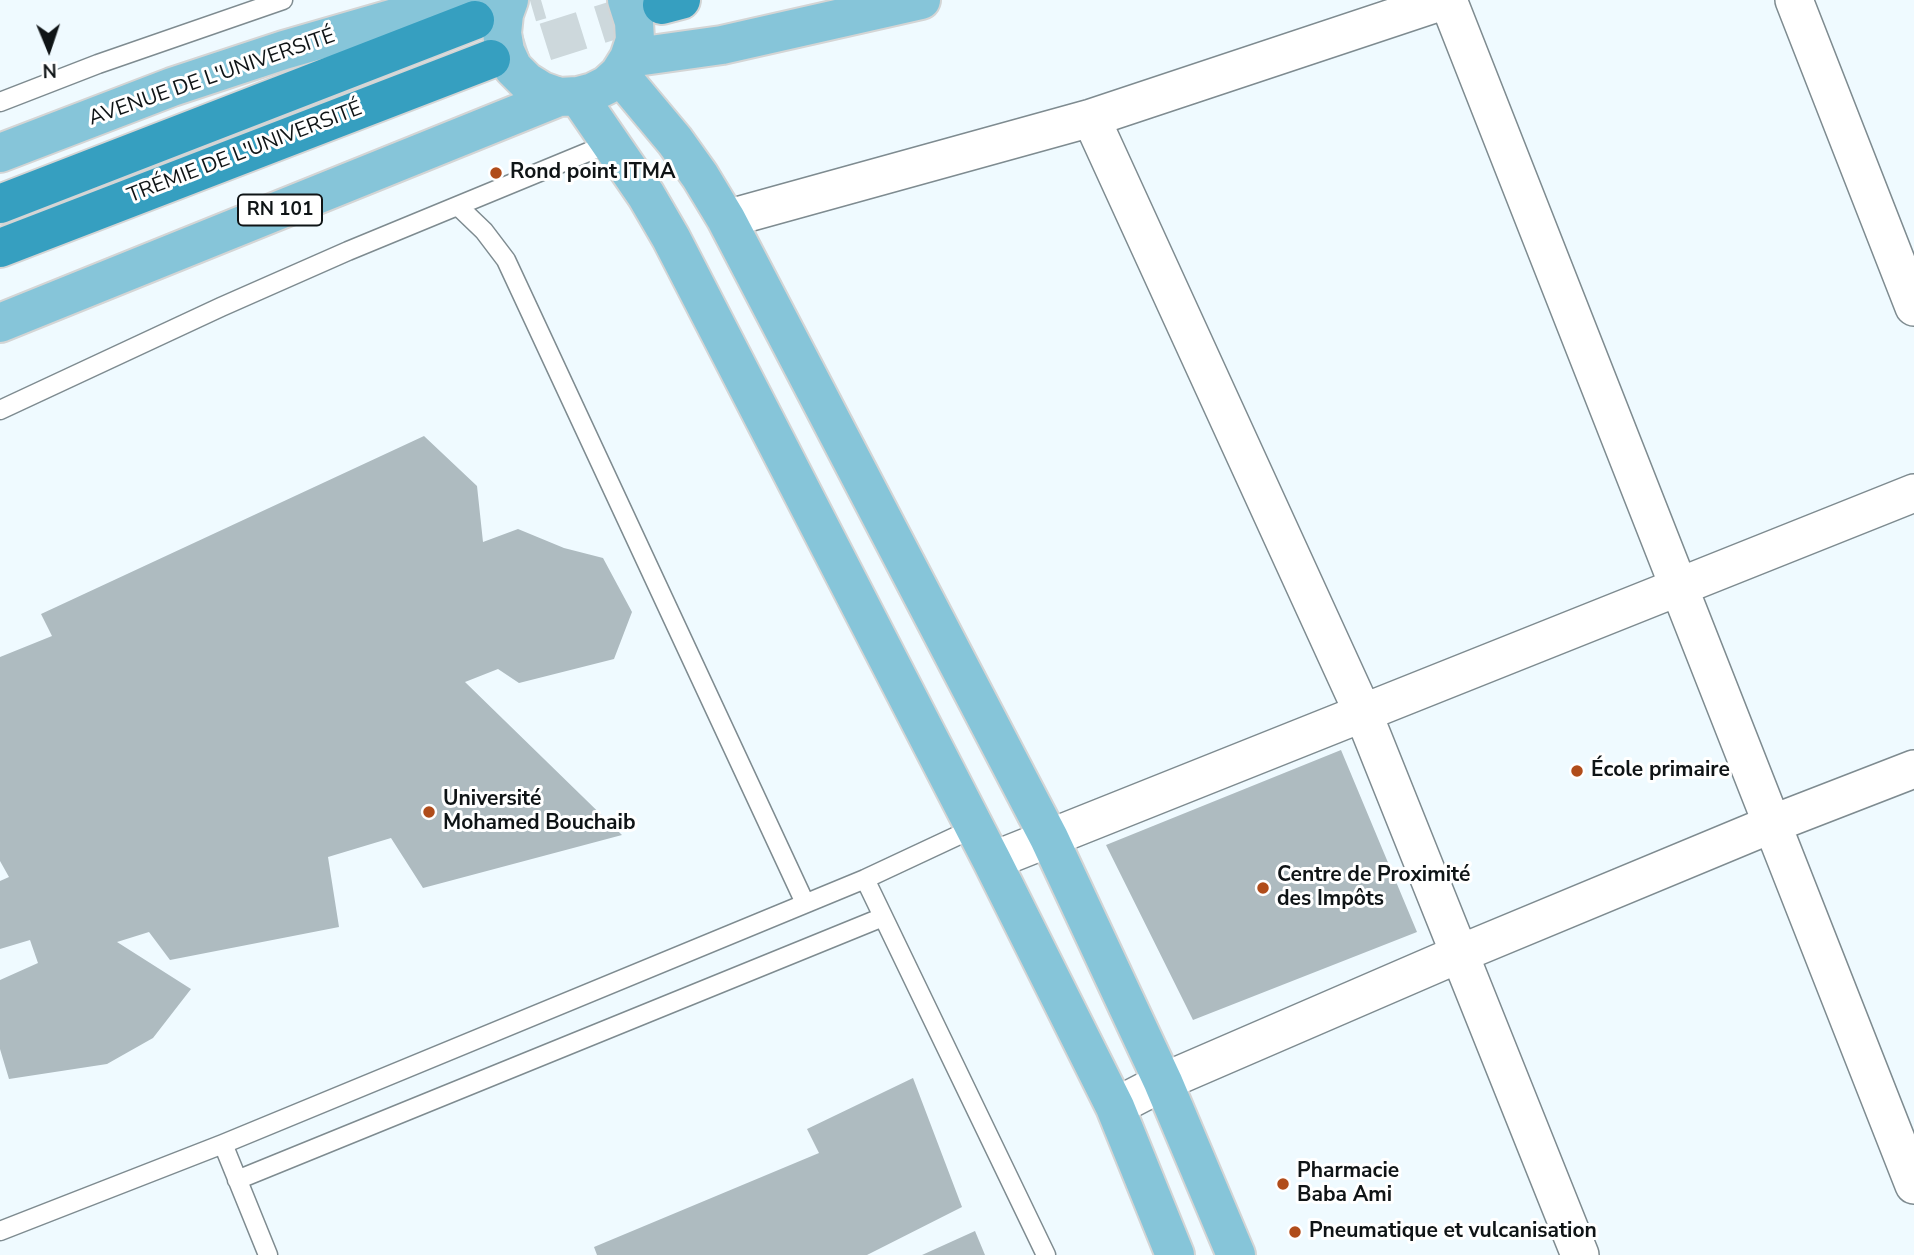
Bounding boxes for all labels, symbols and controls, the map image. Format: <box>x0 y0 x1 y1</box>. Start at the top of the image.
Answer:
north arrow <box>14 14 84 84</box>
street label: AVENUE DE L'UNIVERSITÉ <box>86 24 338 132</box>
text: N <box>42 57 57 83</box>
street label: TRÉMIE DE L'UNIVERSITÉ <box>124 97 366 209</box>
place label: Rond point ITMA <box>510 160 676 186</box>
marker: Rond point ITMA <box>488 165 504 181</box>
road number: RN 101 <box>238 194 322 226</box>
place label: École primaire <box>1591 758 1730 784</box>
marker: École primaire <box>1569 763 1585 779</box>
place label: Université Mohamed Bouchaib <box>443 787 636 837</box>
marker: Université Mohamed Bouchaib <box>421 804 437 820</box>
place label: Centre de Proximité des Impôts <box>1277 863 1470 913</box>
marker: Centre de Proximité des Impôts <box>1255 880 1271 896</box>
place label: Pharmacie Baba Ami <box>1297 1159 1399 1209</box>
marker: Pharmacie Baba Ami <box>1275 1176 1291 1192</box>
place label: Pneumatique et vulcanisation <box>1309 1219 1597 1245</box>
marker: Pneumatique et vulcanisation <box>1287 1224 1303 1240</box>

